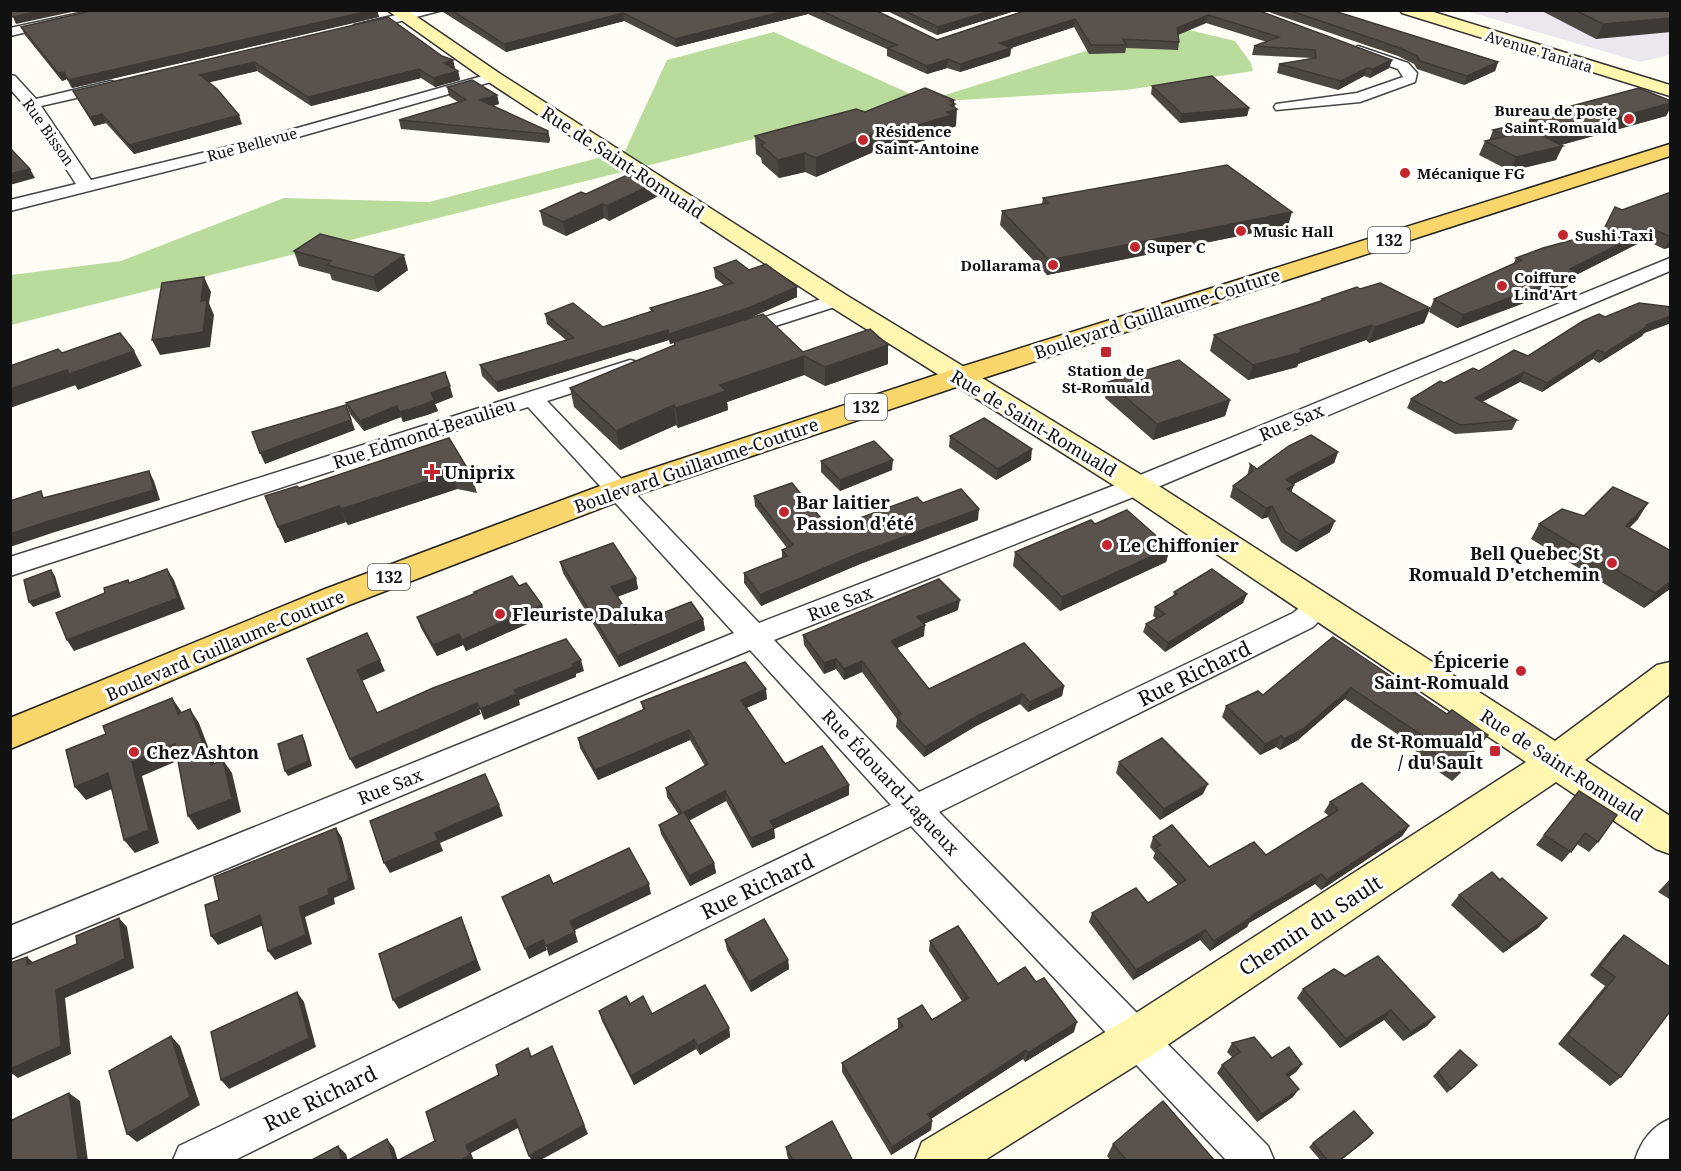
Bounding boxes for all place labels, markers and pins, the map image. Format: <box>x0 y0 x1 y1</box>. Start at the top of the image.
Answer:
place label: Bureau de poste Saint-Romuald <box>1495 100 1617 137</box>
marker: Bureau de poste Saint-Romuald <box>1622 112 1636 126</box>
place label: Résidence Saint-Antoine <box>875 121 979 158</box>
marker: Résidence Saint-Antoine <box>856 133 870 147</box>
place label: Mécanique FG <box>1417 163 1526 183</box>
marker: Mécanique FG <box>1398 166 1412 180</box>
place label: Music Hall <box>1253 221 1334 241</box>
marker: Music Hall <box>1234 224 1248 238</box>
place label: Sushi Taxi <box>1575 225 1654 245</box>
marker: Sushi Taxi <box>1556 228 1570 242</box>
place label: Super C <box>1147 237 1206 257</box>
marker: Super C <box>1128 240 1142 254</box>
place label: Dollarama <box>960 255 1041 275</box>
marker: Dollarama <box>1046 258 1060 272</box>
place label: Coiffure Lind'Art <box>1514 267 1577 304</box>
marker: Coiffure Lind'Art <box>1495 279 1509 293</box>
marker: Station de St-Romuald <box>1099 345 1113 359</box>
place label: Station de St-Romuald <box>1062 360 1150 397</box>
place label: Uniprix <box>444 460 515 484</box>
marker: Uniprix <box>425 465 439 479</box>
place label: Bar laitier Passion d'été <box>796 490 914 535</box>
marker: Bar laitier Passion d'été <box>777 505 791 519</box>
place label: Le Chiffonier <box>1119 533 1240 557</box>
marker: Le Chiffonier <box>1100 538 1114 552</box>
place label: Bell Quebec St Romuald D'etchemin <box>1409 541 1600 586</box>
marker: Bell Quebec St Romuald D'etchemin <box>1605 556 1619 570</box>
place label: Fleuriste Daluka <box>512 602 664 626</box>
marker: Fleuriste Daluka <box>493 607 507 621</box>
place label: Épicerie Saint-Romuald <box>1374 649 1509 694</box>
marker: Épicerie Saint-Romuald <box>1514 664 1528 678</box>
place label: de St-Romuald / du Sault <box>1351 729 1483 774</box>
place label: Chez Ashton <box>146 740 259 764</box>
marker: de St-Romuald / du Sault <box>1488 744 1502 758</box>
marker: Chez Ashton <box>127 745 141 759</box>

